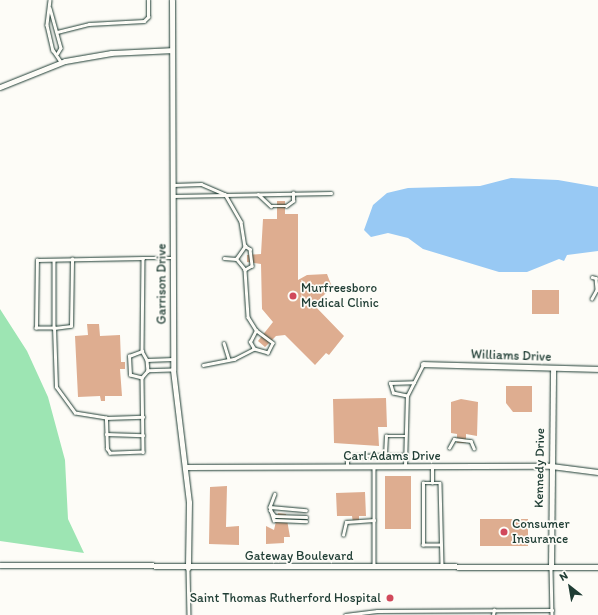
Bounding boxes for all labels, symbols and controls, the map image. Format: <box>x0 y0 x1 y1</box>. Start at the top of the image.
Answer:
street label: Garrison Drive <box>154 243 170 325</box>
place label: Murfreesboro Medical Clinic <box>301 281 379 312</box>
marker: Murfreesboro Medical Clinic <box>288 291 298 301</box>
street label: Williams Drive <box>470 347 552 365</box>
street label: Kennedy Drive <box>532 428 548 508</box>
street label: Carl Adams Drive <box>343 448 441 464</box>
place label: Consumer Insurance <box>512 517 570 548</box>
marker: Consumer Insurance <box>499 527 509 537</box>
street label: Gateway Boulevard <box>245 548 353 564</box>
north arrow <box>550 567 590 607</box>
text: N <box>557 569 570 584</box>
place label: Saint Thomas Rutherford Hospital <box>191 590 381 606</box>
marker: Saint Thomas Rutherford Hospital <box>384 592 396 604</box>

